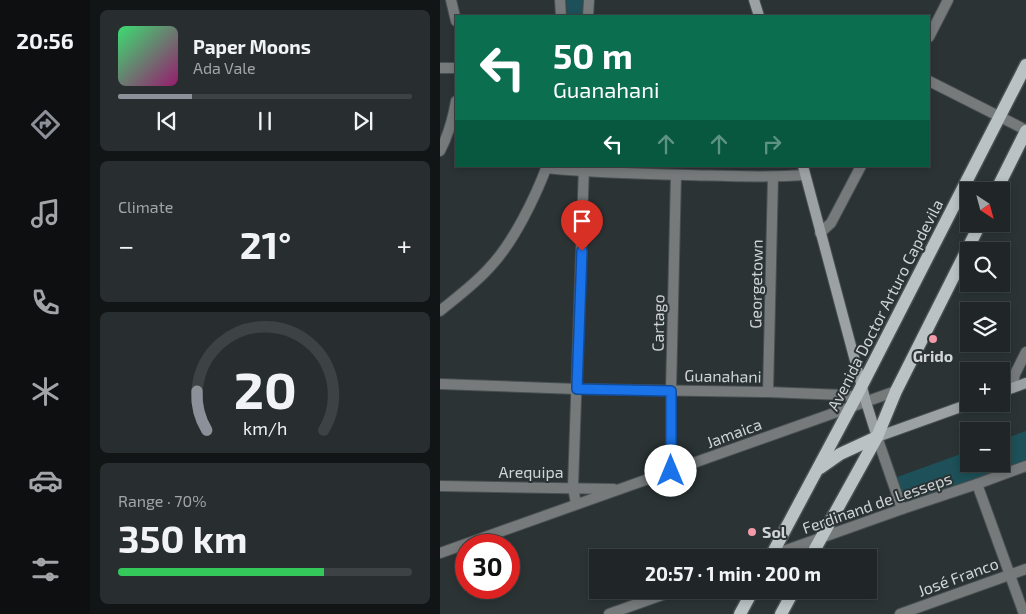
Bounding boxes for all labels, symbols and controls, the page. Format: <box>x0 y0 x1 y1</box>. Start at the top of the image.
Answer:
text: 20:56 <box>16 27 74 53</box>
text: 50 m <box>553 34 633 76</box>
text: Paper Moons <box>193 35 311 58</box>
icon: left <box>470 35 535 100</box>
text: Ada Vale <box>193 58 256 77</box>
text: Guanahani <box>553 76 659 102</box>
icon: directions <box>28 107 63 142</box>
icon: previous <box>153 107 181 135</box>
icon: pause <box>251 107 279 135</box>
icon: next <box>349 107 377 135</box>
icon: left <box>599 130 627 158</box>
icon: ahead <box>652 130 680 158</box>
icon: ahead <box>705 130 733 158</box>
icon: right <box>758 130 786 158</box>
north arrow <box>960 182 1010 232</box>
map controls <box>960 182 1010 472</box>
icon: music <box>28 196 63 231</box>
street label: Avenida Doctor Arturo Capdevila <box>823 196 946 414</box>
text: Climate <box>118 197 173 216</box>
pin <box>561 200 603 251</box>
icon: arrive <box>568 207 596 235</box>
text: 21° <box>240 221 291 267</box>
text: − <box>118 228 134 262</box>
text: + <box>397 228 412 262</box>
street label: Georgetown <box>745 239 766 329</box>
button: search <box>960 242 1010 292</box>
icon: phone <box>28 285 63 320</box>
street label: Cartago <box>648 294 667 352</box>
button: layers <box>960 302 1010 352</box>
marker: Grido <box>927 333 939 345</box>
place label: Grido <box>913 346 953 365</box>
text: 20 <box>233 357 297 419</box>
button: + <box>960 362 1010 412</box>
street label: Guanahani <box>684 365 762 386</box>
icon: climate <box>28 374 63 409</box>
street label: Jamaica <box>704 414 764 451</box>
text: km/h <box>243 417 287 439</box>
button: − <box>960 422 1010 472</box>
position arrow <box>644 444 696 496</box>
street label: Arequipa <box>498 462 564 481</box>
icon: car <box>28 463 63 498</box>
street label: Ferdinand de Lesseps <box>800 468 954 537</box>
text: Range · 70% <box>118 491 206 510</box>
text: 350 km <box>118 515 247 561</box>
place label: Sol <box>762 522 787 541</box>
marker: Sol <box>746 526 758 538</box>
speed limit sign: 30 <box>455 534 520 599</box>
icon: filters <box>28 552 63 587</box>
street label: José Franco <box>915 553 1001 600</box>
text: 20:57 · 1 min · 200 m <box>645 562 821 585</box>

